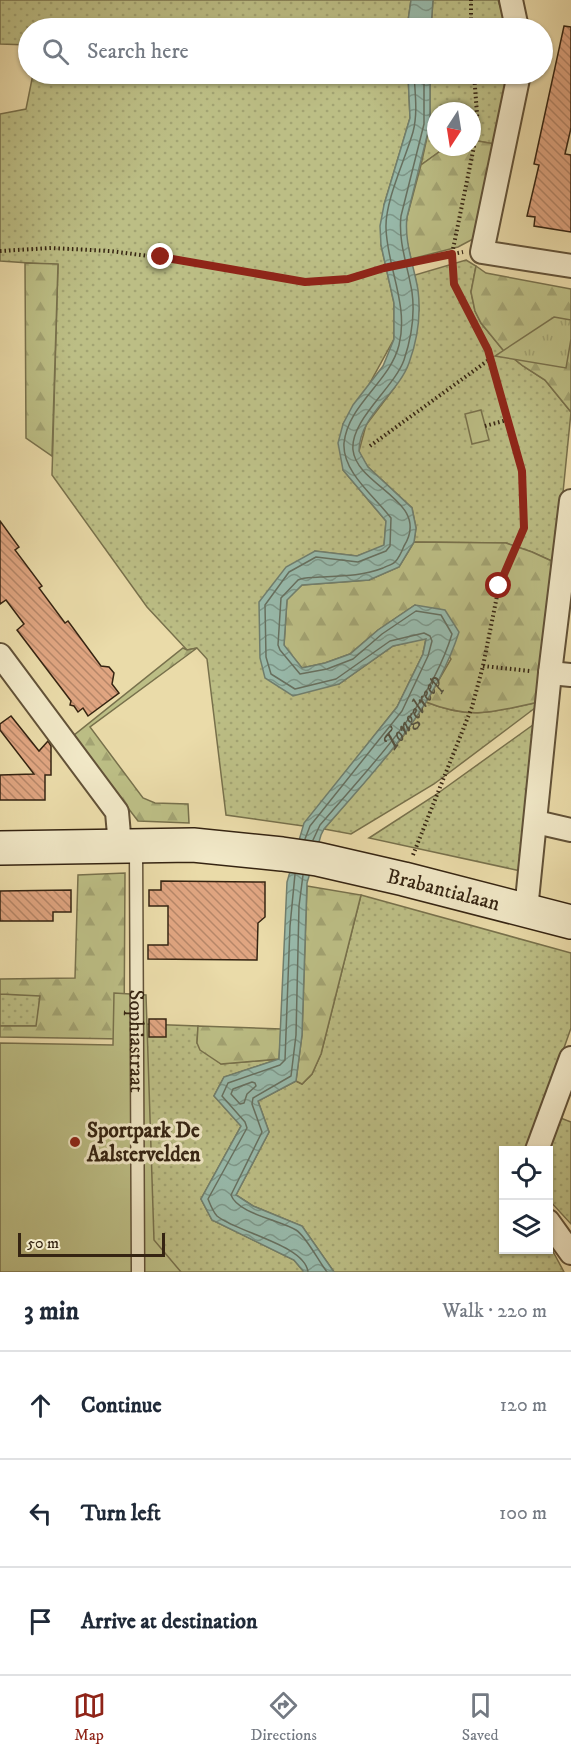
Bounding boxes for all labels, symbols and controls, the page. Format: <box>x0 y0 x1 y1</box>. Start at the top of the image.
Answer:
search box <box>18 18 553 84</box>
icon: search <box>39 35 72 68</box>
text: Search here <box>87 38 189 65</box>
north arrow <box>427 102 481 156</box>
route end <box>147 243 173 269</box>
route start <box>485 572 511 598</box>
water label: Tongelreep <box>377 670 448 757</box>
street label: Brabantialaan <box>384 863 503 917</box>
street label: Sophiastraat <box>123 989 149 1093</box>
place label: Sportpark De Aalstervelden <box>86 1118 201 1168</box>
marker: Sportpark De Aalstervelden <box>68 1135 82 1149</box>
map controls <box>499 1146 553 1254</box>
button: locate <box>499 1146 553 1200</box>
button: layers <box>499 1200 553 1254</box>
scale bar <box>18 1230 165 1258</box>
text: 50 m <box>27 1233 59 1253</box>
text: 3 min <box>24 1295 79 1328</box>
text: Walk · 220 m <box>442 1299 547 1324</box>
icon: ahead <box>24 1389 57 1422</box>
text: Continue <box>81 1392 162 1419</box>
text: 120 m <box>500 1393 547 1418</box>
icon: left <box>24 1497 57 1530</box>
text: Turn left <box>81 1500 161 1527</box>
text: 100 m <box>499 1501 547 1526</box>
icon: arrive <box>24 1605 57 1638</box>
text: Arrive at destination <box>81 1608 258 1635</box>
tab: Map <box>73 1689 106 1745</box>
tab: Directions <box>251 1689 317 1745</box>
tab: Saved <box>462 1689 499 1745</box>

